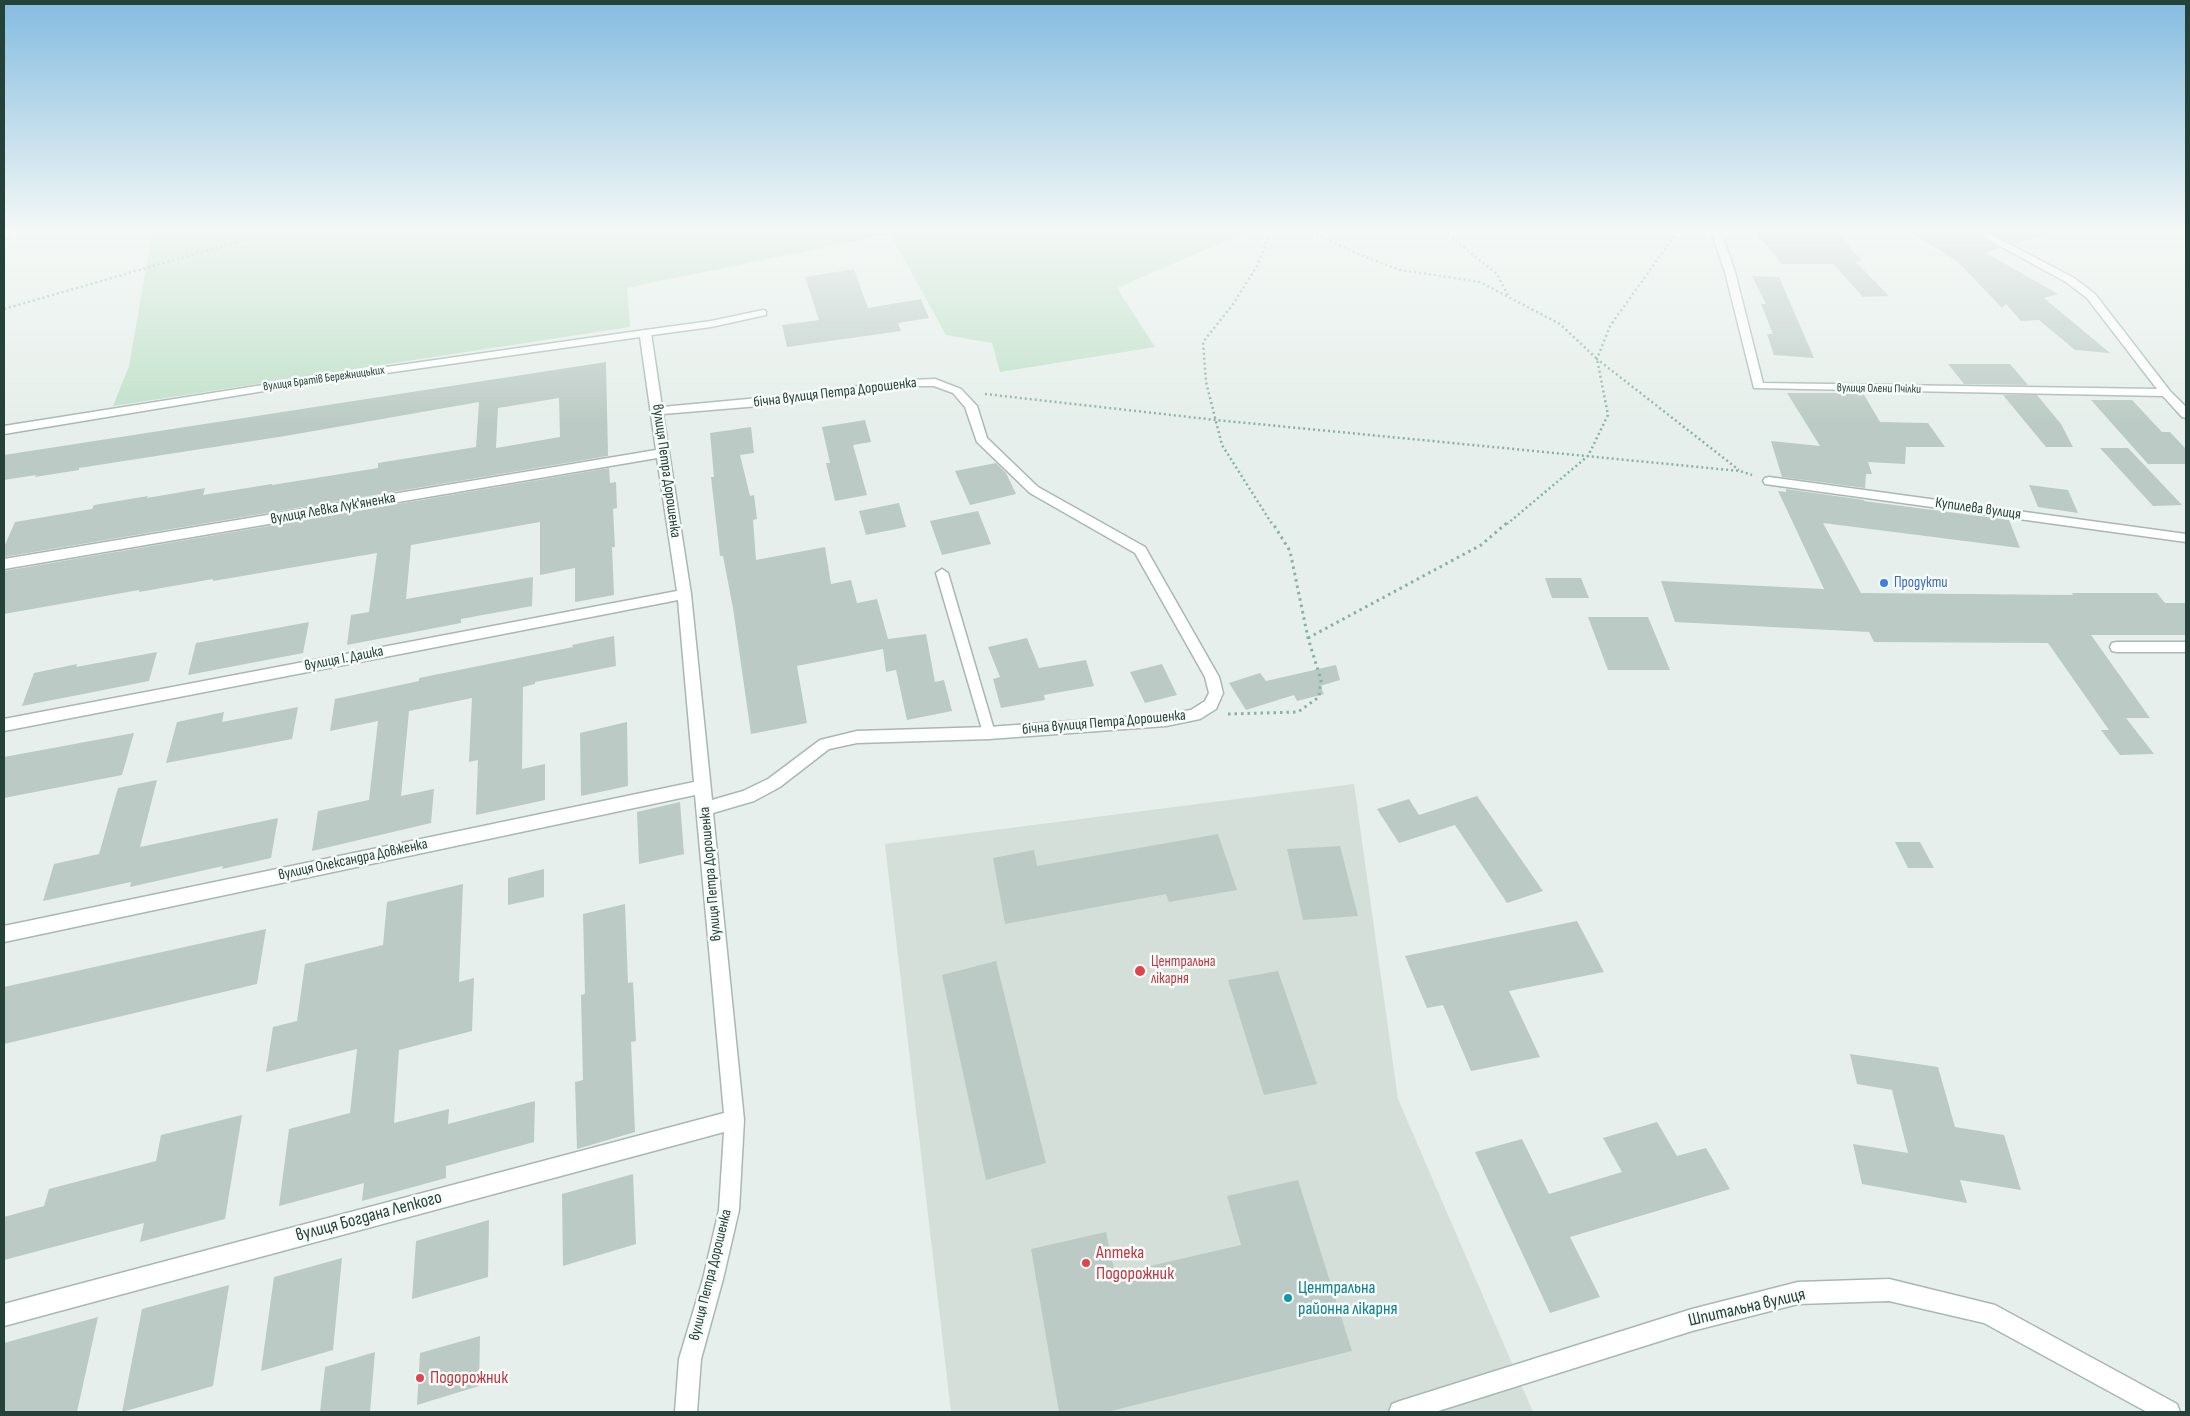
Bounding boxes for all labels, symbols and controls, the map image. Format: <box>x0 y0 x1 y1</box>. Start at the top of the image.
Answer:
street label: вулиця Братів Бережницьких <box>262 363 386 395</box>
street label: бічна вулиця Петра Дорошенка <box>752 374 918 412</box>
street label: вулиця Олени Пчілки <box>1837 381 1921 397</box>
street label: вулиця Петра Дорошенка <box>648 403 684 539</box>
street label: вулиця Левка Лук'яненка <box>269 489 397 529</box>
street label: Купилева вулиця <box>1934 494 2022 524</box>
place label: Продукти <box>1894 574 1948 592</box>
marker: Продукти <box>1878 577 1890 589</box>
street label: вулиця І. Дашка <box>303 643 385 675</box>
street label: бічна вулиця Петра Дорошенка <box>1021 707 1187 739</box>
street label: вулиця Петра Дорошенка <box>696 806 726 942</box>
street label: вулиця Олександра Довженка <box>277 835 429 885</box>
place label: Центральна лікарня <box>1151 953 1216 988</box>
marker: Центральна лікарня <box>1133 964 1147 978</box>
street label: вулиця Богдана Лепкого <box>294 1187 444 1247</box>
street label: вулиця Петра Дорошенка <box>686 1207 736 1343</box>
place label: Аптека Подорожник <box>1096 1242 1174 1284</box>
marker: Аптека Подорожник <box>1080 1257 1092 1269</box>
place label: Центральна районна лікарня <box>1298 1277 1398 1320</box>
street label: Шпитальна вулиця <box>1686 1284 1808 1332</box>
marker: Центральна районна лікарня <box>1282 1292 1294 1304</box>
place label: Подорожник <box>430 1367 508 1389</box>
marker: Подорожник <box>414 1372 426 1384</box>

